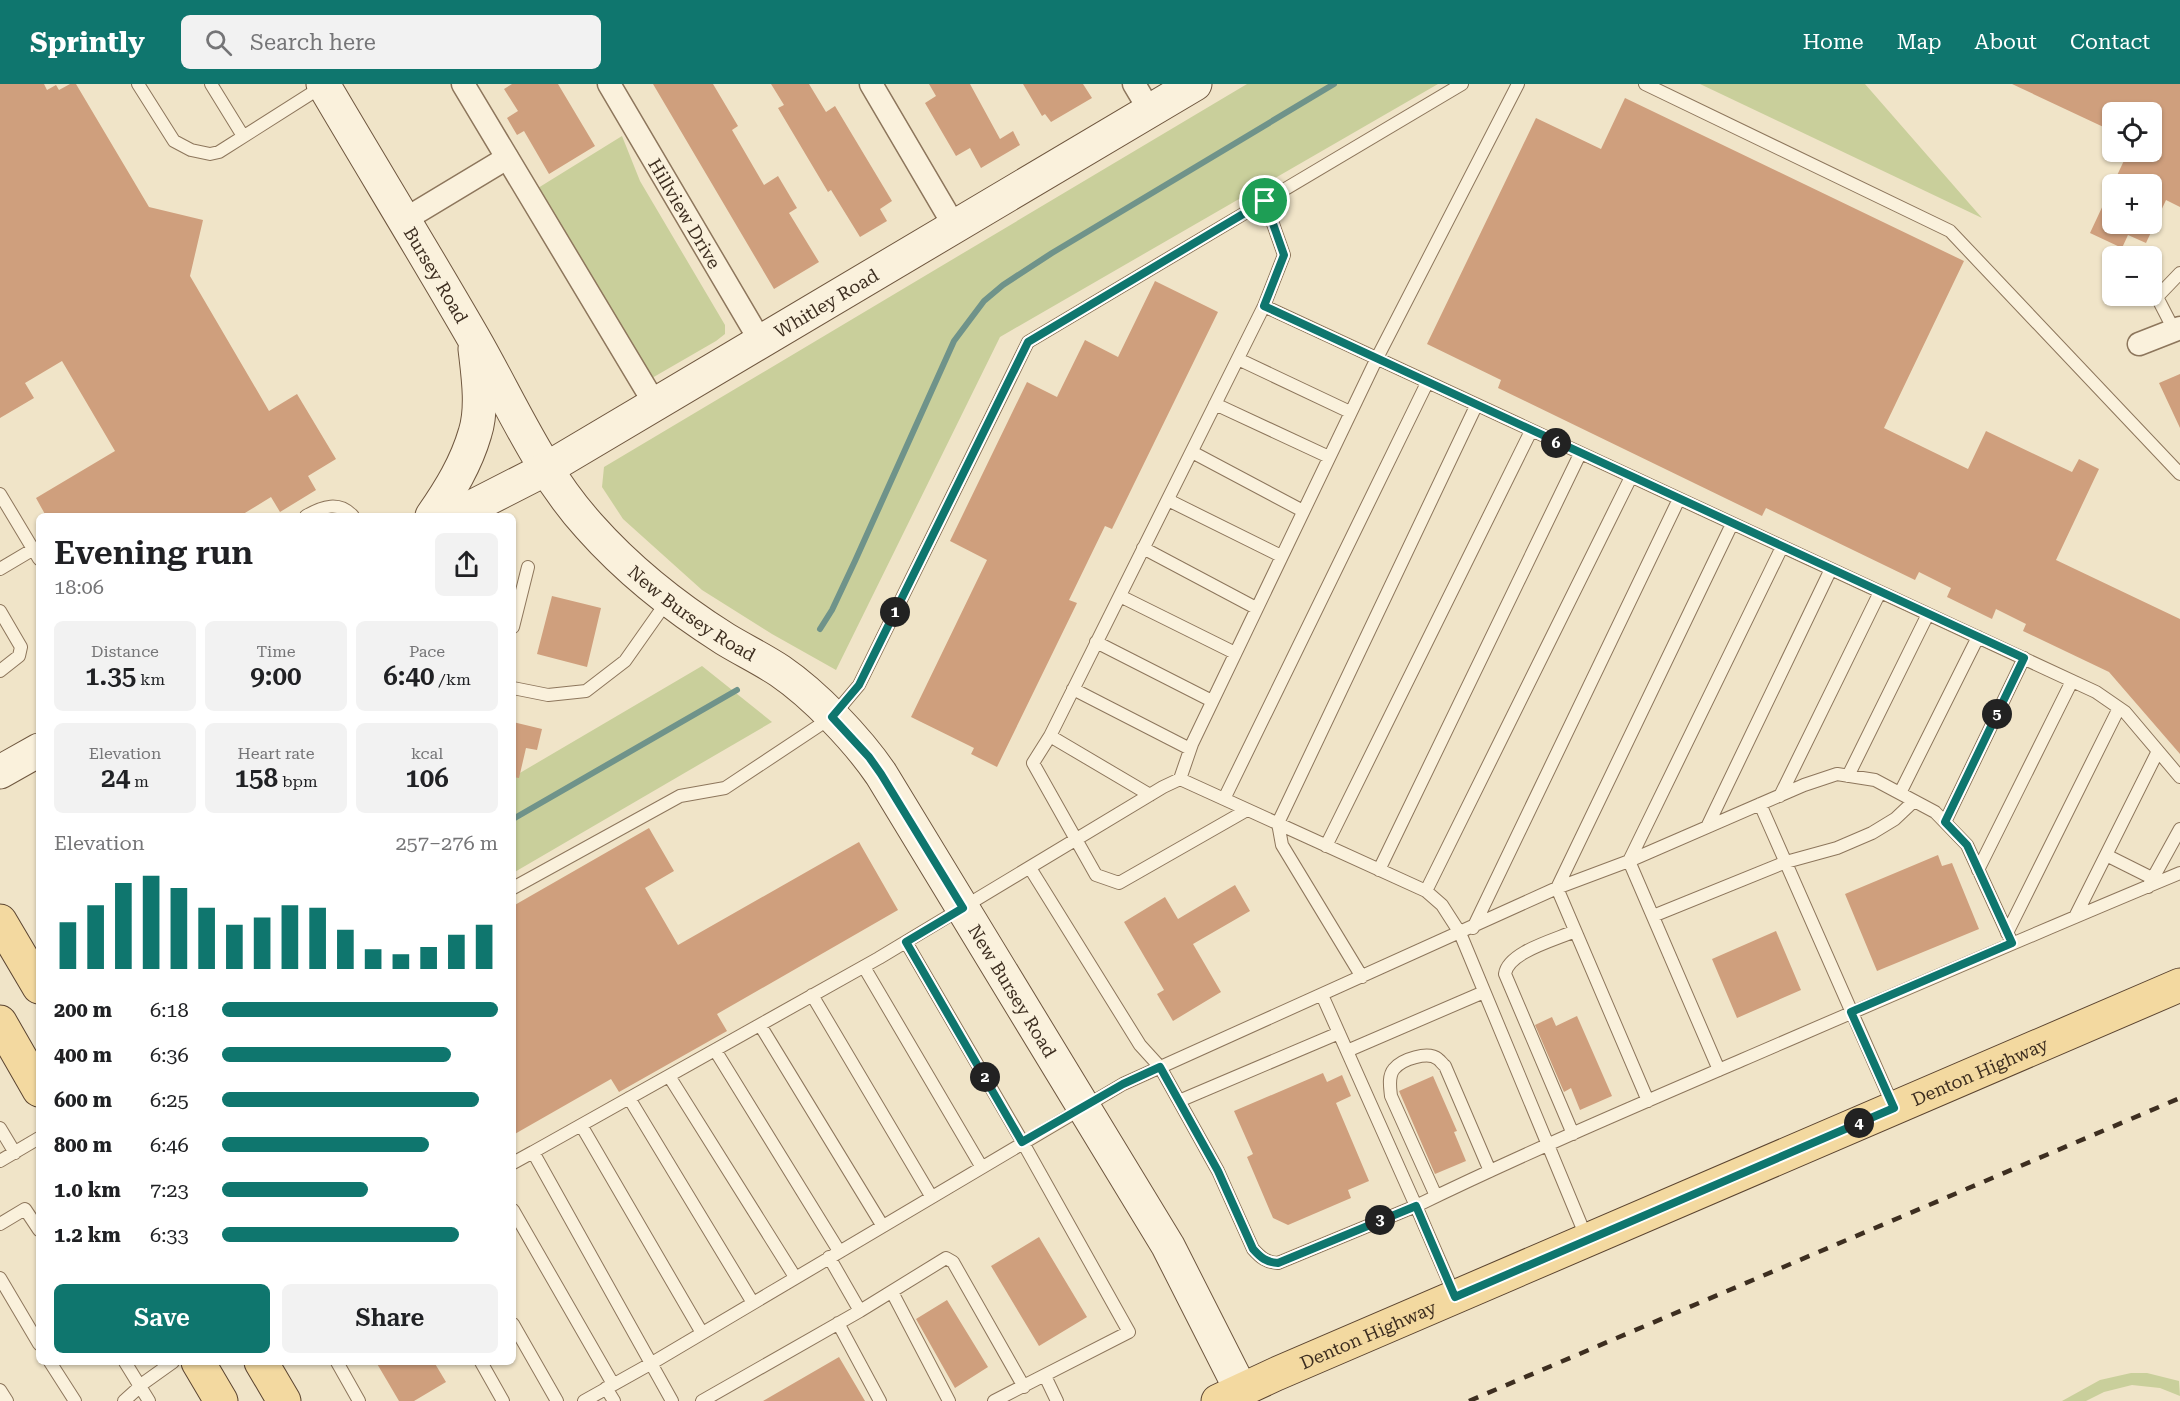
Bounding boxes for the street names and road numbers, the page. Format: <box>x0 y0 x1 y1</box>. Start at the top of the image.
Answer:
street label: Hillview Drive <box>645 154 726 272</box>
street label: Bursey Road <box>400 223 473 327</box>
street label: Whitley Road <box>770 264 882 342</box>
street label: New Bursey Road <box>624 561 760 665</box>
street label: New Bursey Road <box>964 921 1061 1061</box>
street label: Denton Highway <box>1908 1033 2051 1110</box>
street label: Denton Highway <box>1297 1296 1440 1373</box>

